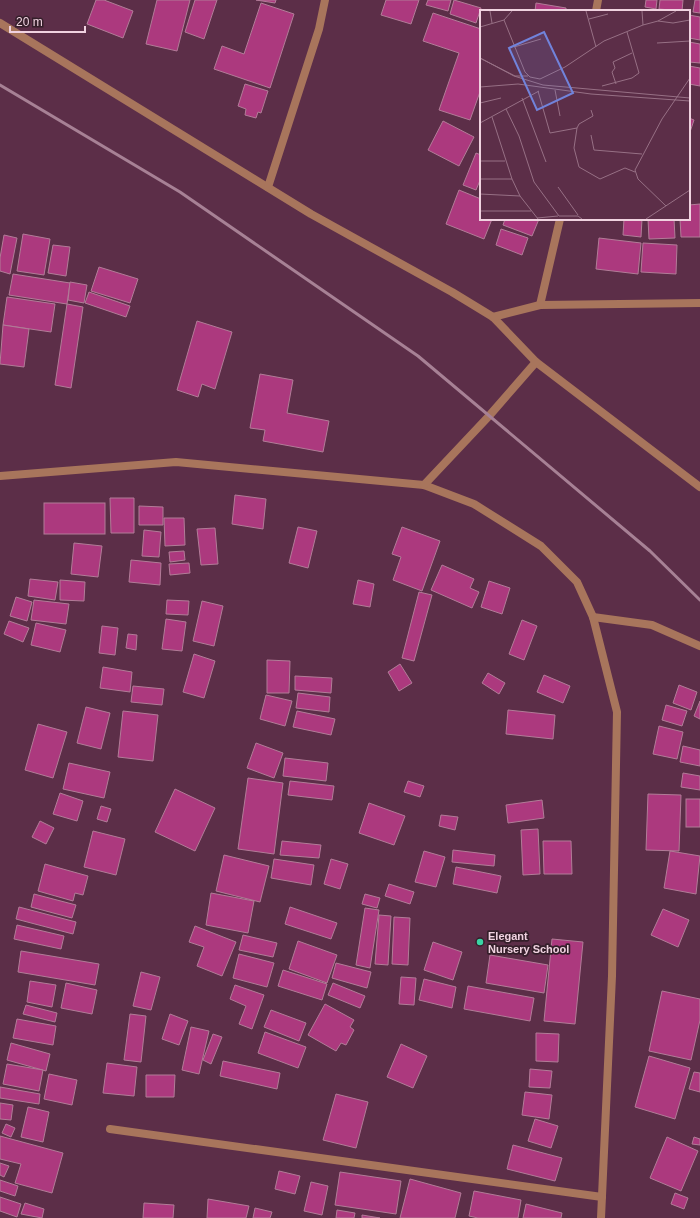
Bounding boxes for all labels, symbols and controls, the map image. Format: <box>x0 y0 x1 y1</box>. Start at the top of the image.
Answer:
scale bar <box>10 8 85 34</box>
inset map <box>480 10 690 220</box>
text: 20 m <box>16 15 43 29</box>
place label: Elegant Nursery School <box>488 930 569 955</box>
marker: Elegant Nursery School <box>475 937 485 947</box>

